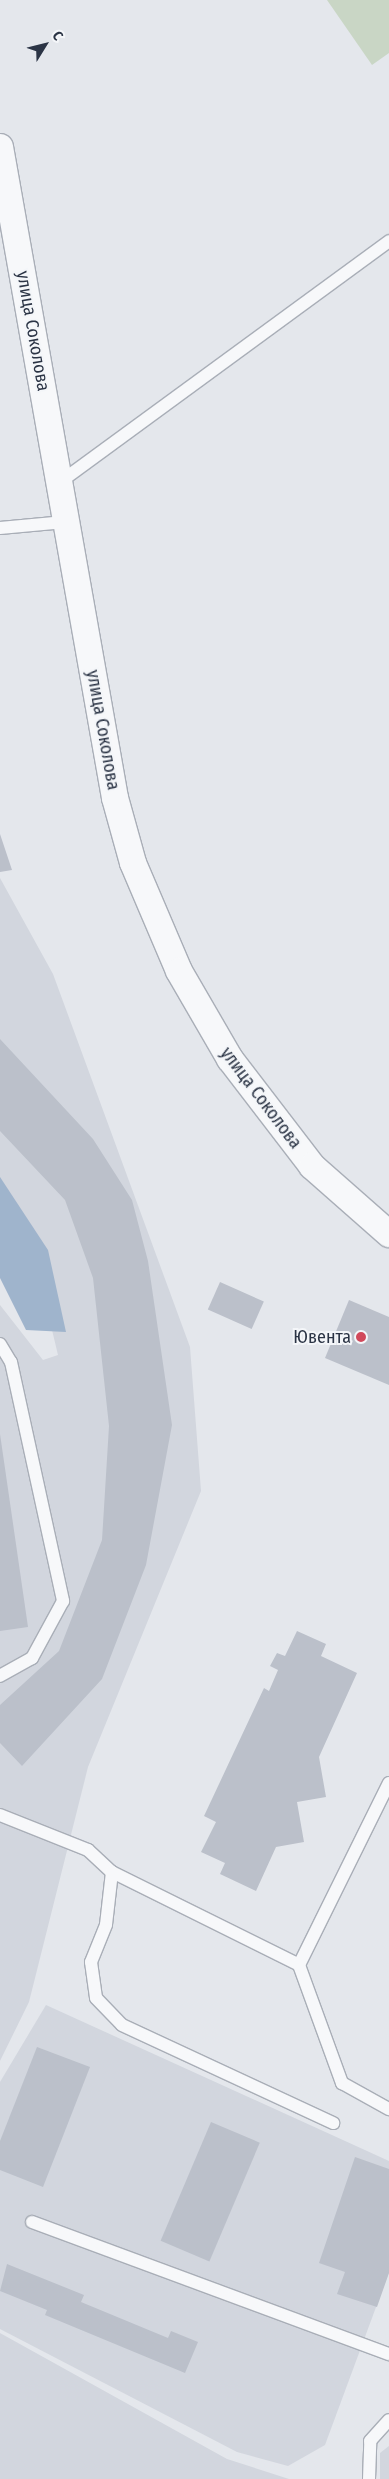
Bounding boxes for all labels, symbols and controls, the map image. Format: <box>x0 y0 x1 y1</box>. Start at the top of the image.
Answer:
north arrow <box>20 20 70 70</box>
text: С <box>49 28 67 44</box>
street label: улица Соколова <box>12 269 54 393</box>
street label: улица Соколова <box>82 668 124 792</box>
street label: улица Соколова <box>216 1043 306 1153</box>
place label: Ювента <box>293 1326 351 1348</box>
marker: Ювента <box>355 1331 367 1343</box>

